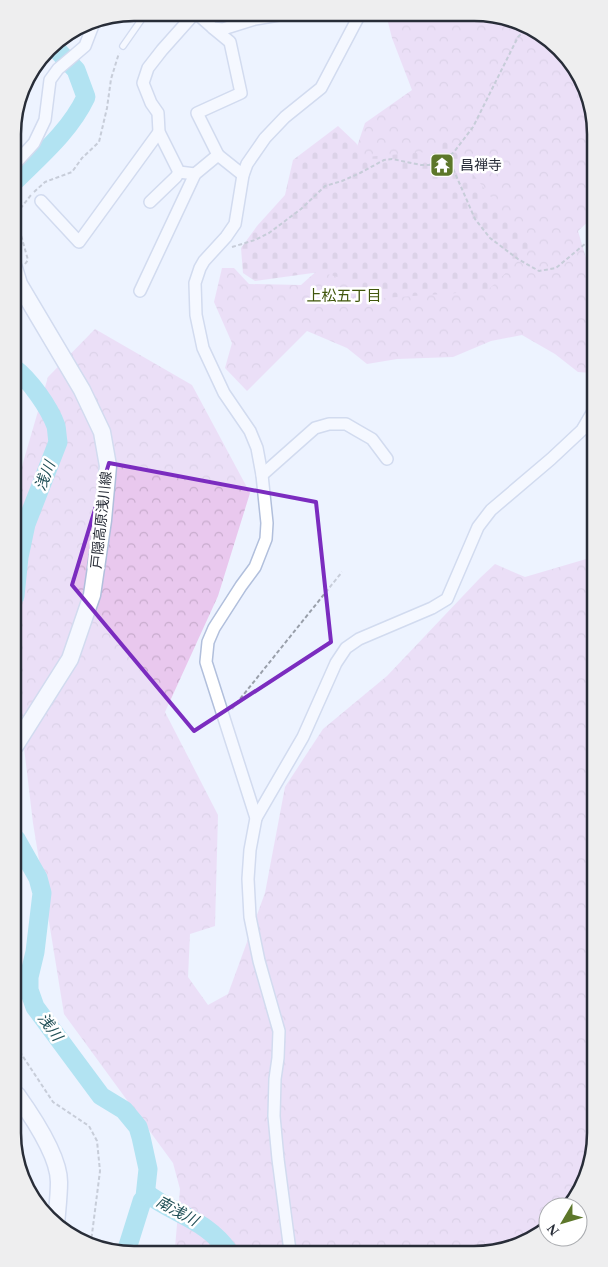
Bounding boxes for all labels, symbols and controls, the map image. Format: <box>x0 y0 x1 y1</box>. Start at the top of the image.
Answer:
temple icon: 昌禅寺 <box>429 152 455 178</box>
place label: 昌禅寺 <box>460 158 502 173</box>
district label: 上松五丁目 <box>306 288 382 304</box>
water label: 浅川 <box>32 457 59 493</box>
street label: 戸隠高原浅川線 <box>88 470 114 570</box>
water label: 浅川 <box>35 1010 66 1045</box>
water label: 南浅川 <box>153 1193 202 1230</box>
north arrow <box>538 1197 588 1247</box>
text: N <box>544 1221 562 1238</box>

